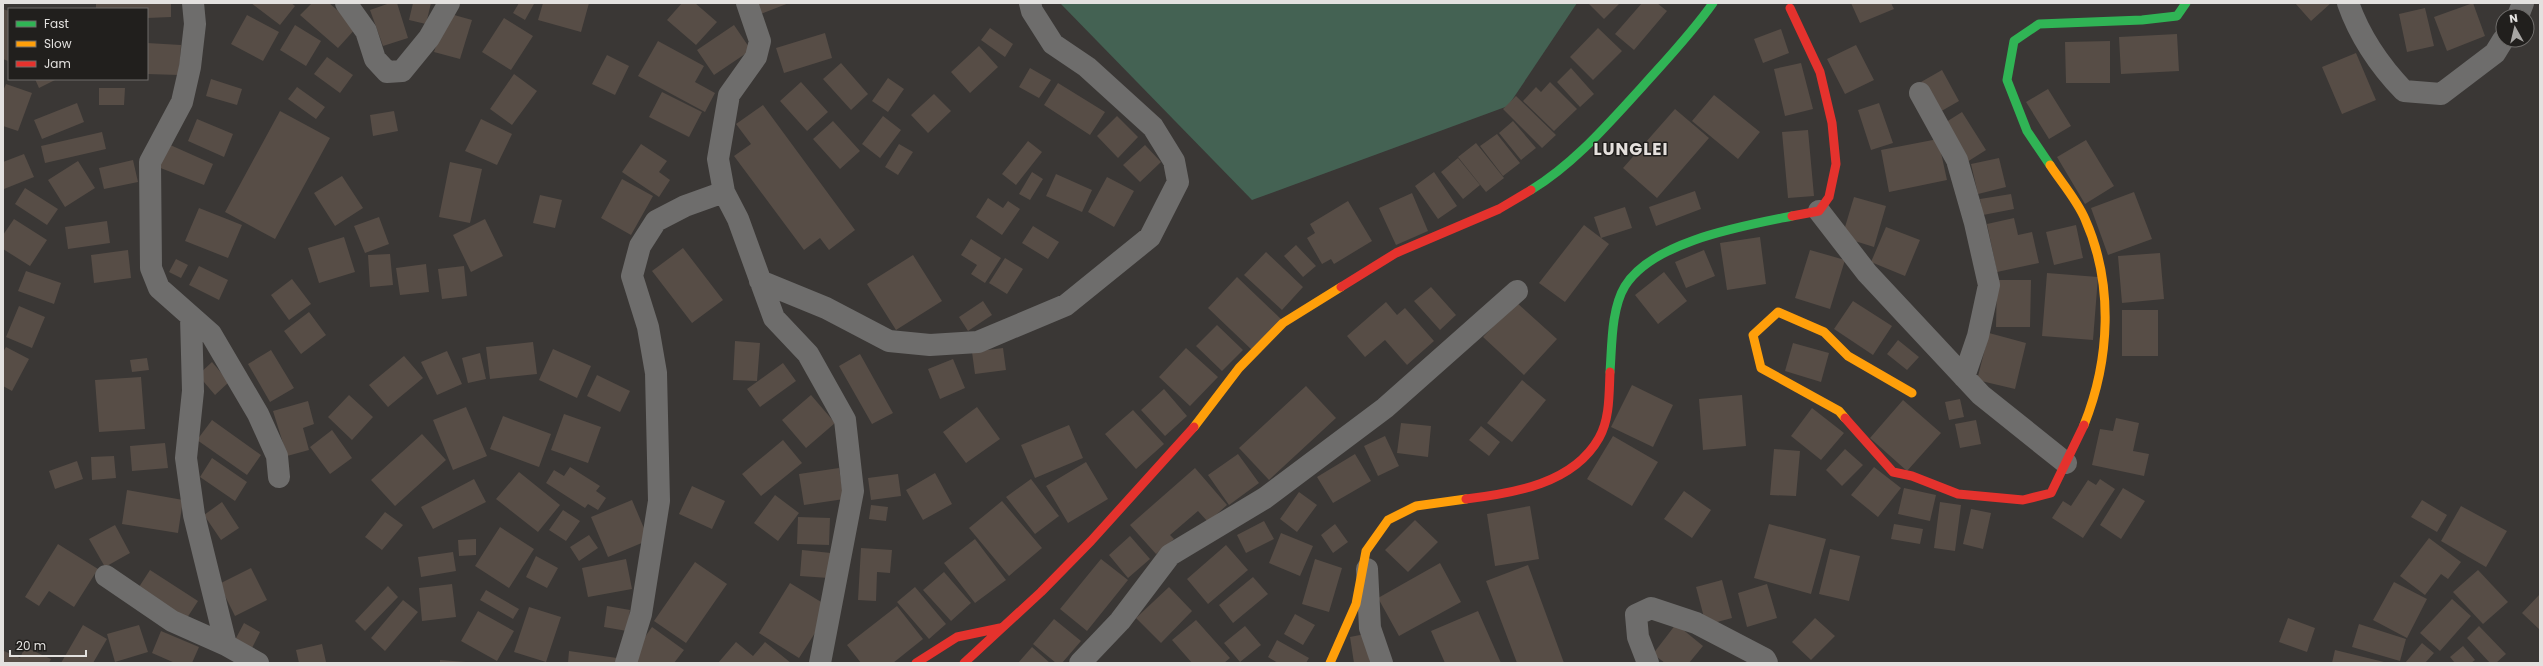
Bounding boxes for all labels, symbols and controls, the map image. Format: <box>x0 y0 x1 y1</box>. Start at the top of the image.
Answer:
legend <box>8 8 148 80</box>
north arrow <box>2495 8 2535 48</box>
text: N <box>2508 10 2519 27</box>
text: Fast <box>44 15 69 32</box>
text: Slow <box>44 35 72 52</box>
text: Jam <box>44 55 71 72</box>
district label: LUNGLEI <box>1593 137 1669 161</box>
scale bar <box>10 632 86 658</box>
text: 20 m <box>16 637 46 654</box>

